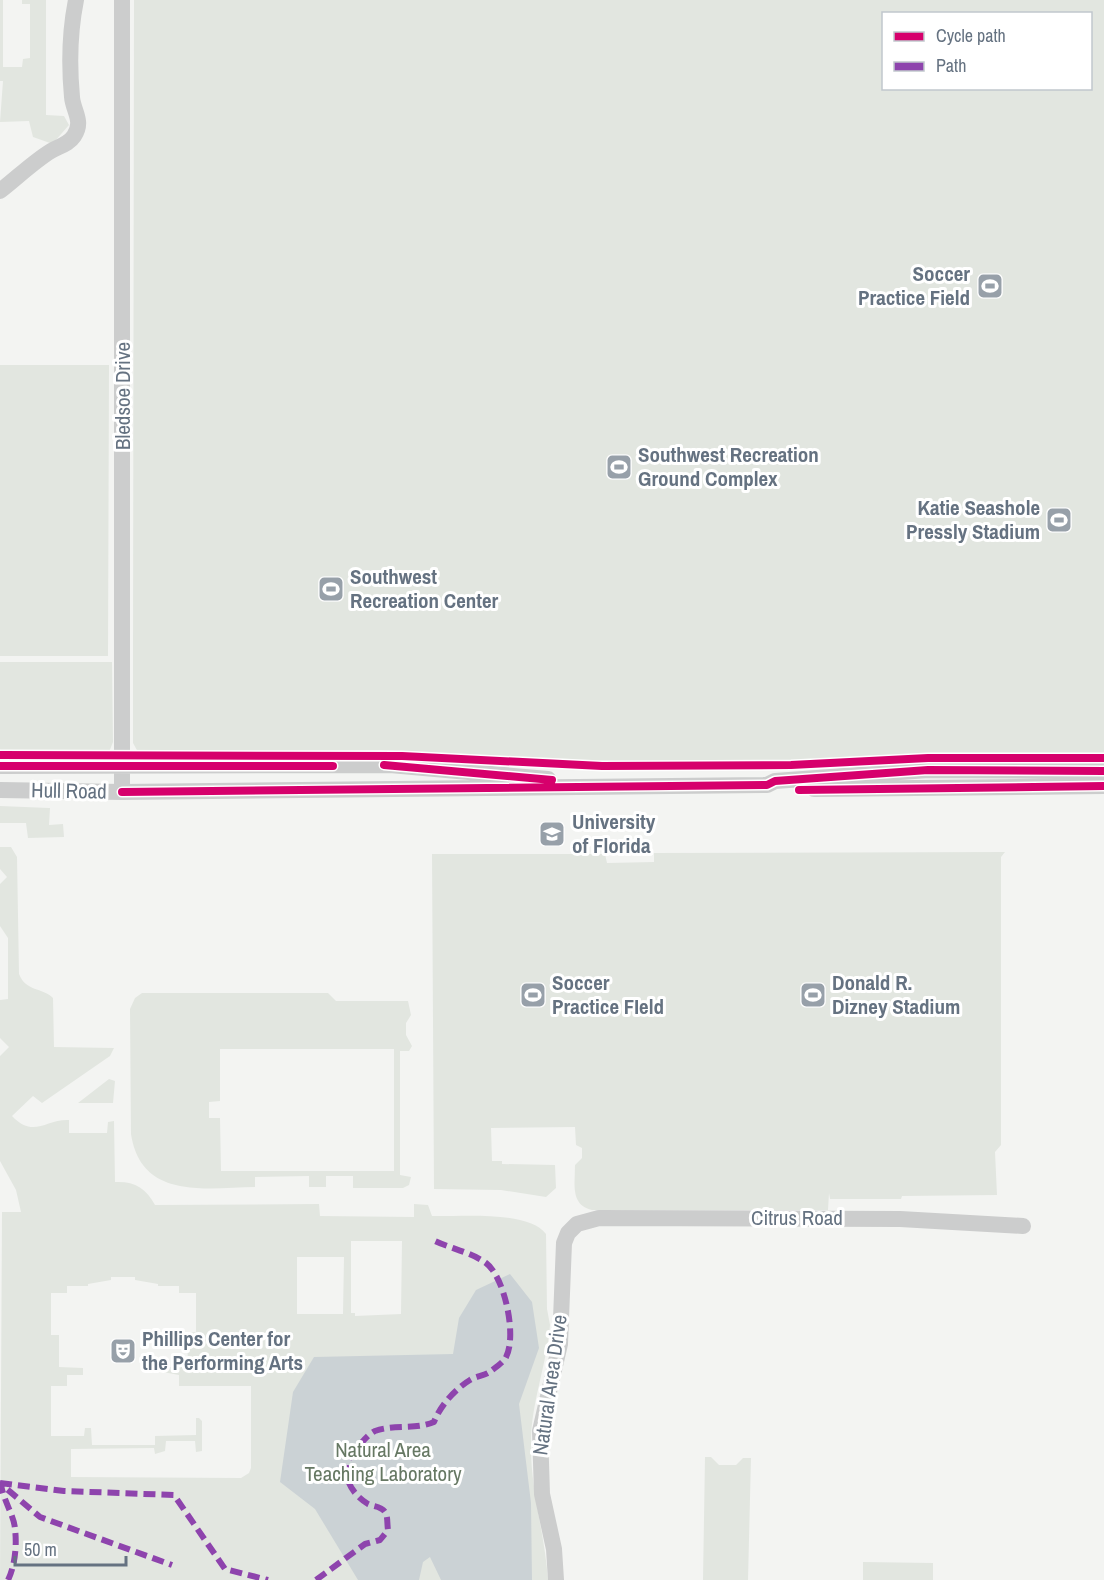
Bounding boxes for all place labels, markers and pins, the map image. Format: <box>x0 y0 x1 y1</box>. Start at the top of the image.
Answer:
place label: Soccer Practice Field <box>858 259 970 312</box>
sports icon: Soccer Practice Field <box>975 271 1005 301</box>
place label: Southwest Recreation Ground Complex <box>638 440 819 493</box>
sports icon: Southwest Recreation Ground Complex <box>604 452 634 482</box>
place label: Katie Seashole Pressly Stadium <box>906 493 1040 546</box>
sports icon: Katie Seashole Pressly Stadium <box>1044 505 1074 535</box>
place label: Southwest Recreation Center <box>350 562 499 615</box>
sports icon: Southwest Recreation Center <box>316 574 346 604</box>
place label: University of Florida <box>572 807 656 860</box>
school or university icon: University of Florida <box>537 819 567 849</box>
place label: Soccer Practice FIeld <box>552 968 664 1021</box>
place label: Donald R. Dizney Stadium <box>832 968 960 1021</box>
sports icon: Soccer Practice FIeld <box>518 980 548 1010</box>
sports icon: Donald R. Dizney Stadium <box>798 980 828 1010</box>
place label: Phillips Center for the Performing Arts <box>142 1324 303 1377</box>
theatre icon: Phillips Center for the Performing Arts <box>108 1336 138 1366</box>

